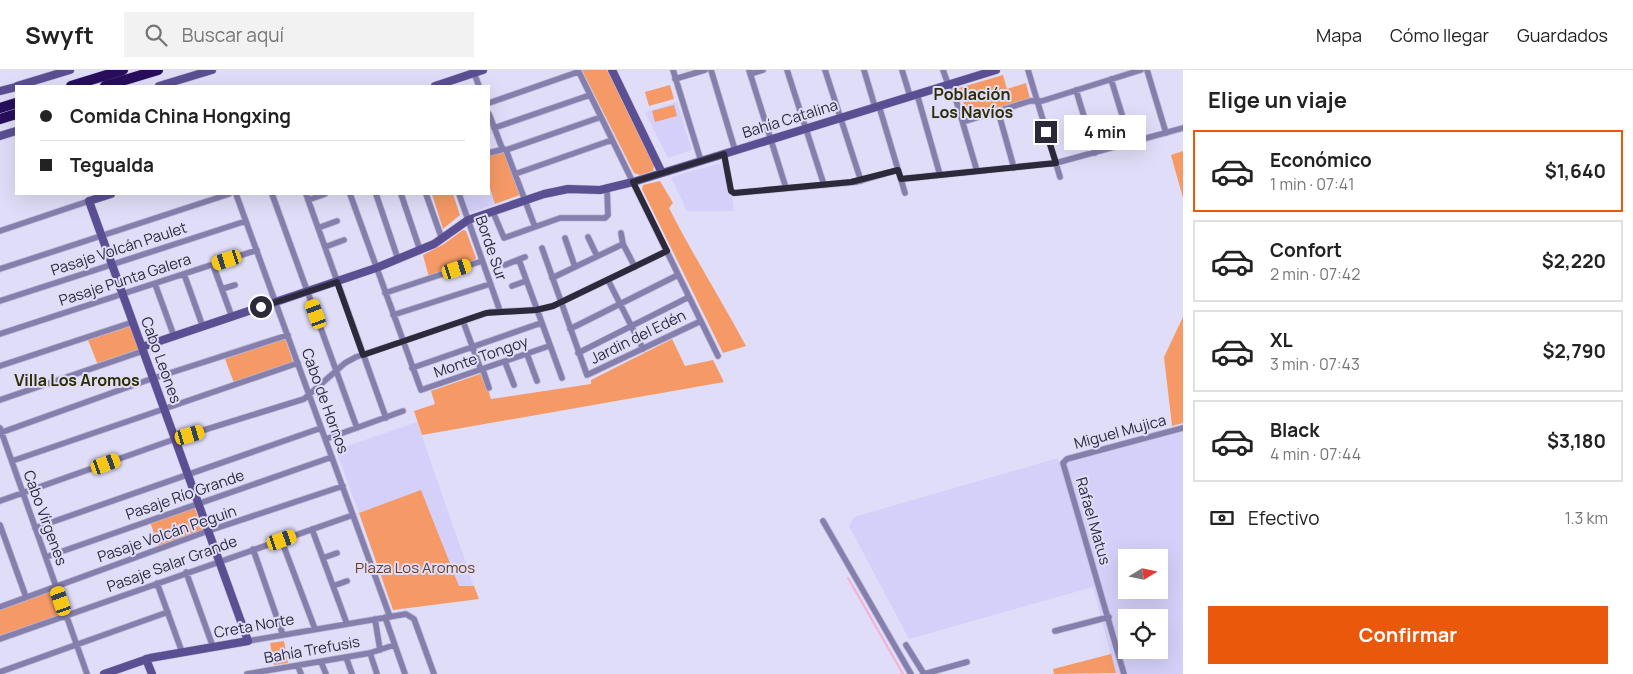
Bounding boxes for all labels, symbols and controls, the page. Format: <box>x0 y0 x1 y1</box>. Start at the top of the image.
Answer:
search box <box>124 12 474 57</box>
text: Swyft <box>25 18 94 51</box>
icon: search <box>142 21 170 49</box>
text: Buscar aquí <box>182 22 284 48</box>
text: Mapa <box>1316 23 1362 47</box>
text: Cómo llegar <box>1390 23 1489 47</box>
text: Guardados <box>1517 23 1608 47</box>
district label: Población Los Navíos <box>931 83 1013 123</box>
text: Elige un viaje <box>1208 85 1347 115</box>
street label: Bahía Catalina <box>739 94 840 143</box>
text: Comida China Hongxing <box>70 103 291 129</box>
callout: 4 min <box>1064 114 1146 150</box>
route end <box>1035 121 1057 143</box>
text: 4 min <box>1084 121 1126 143</box>
text: Económico <box>1270 147 1372 173</box>
icon: car <box>1210 149 1255 194</box>
text: Tegualda <box>70 152 154 178</box>
text: $1,640 <box>1545 158 1606 184</box>
text: 1 min · 07:41 <box>1270 173 1355 195</box>
street label: Borde Sur <box>471 212 513 284</box>
street label: Pasaje Volcán Paulet <box>48 217 190 280</box>
text: Confort <box>1270 237 1342 263</box>
icon: car <box>1210 239 1255 284</box>
street label: Pasaje Punta Galera <box>56 248 194 311</box>
car <box>210 248 243 272</box>
text: $2,220 <box>1542 248 1606 274</box>
car <box>440 257 473 281</box>
text: 2 min · 07:42 <box>1270 263 1360 285</box>
route start <box>250 296 272 318</box>
car <box>303 297 328 331</box>
street label: Jardin del Edén <box>586 304 689 369</box>
street label: Cabo Leones <box>136 314 187 406</box>
text: XL <box>1270 327 1293 353</box>
icon: car <box>1210 329 1255 374</box>
street label: Monte Tongoy <box>431 330 531 383</box>
text: $2,790 <box>1543 338 1606 364</box>
street label: Cabo de Hornos <box>297 345 354 456</box>
text: 3 min · 07:43 <box>1270 353 1360 375</box>
district label: Villa Los Aromos <box>14 369 140 391</box>
street label: Miguel Mujica <box>1071 409 1168 454</box>
text: Black <box>1270 417 1319 443</box>
icon: car <box>1210 419 1255 464</box>
car <box>173 424 206 446</box>
text: $3,180 <box>1547 428 1606 454</box>
text: 4 min · 07:44 <box>1270 443 1361 465</box>
car <box>89 452 122 476</box>
street label: Pasaje Río Grande <box>123 464 247 525</box>
street label: Cabo Vírgenes <box>18 467 72 569</box>
street label: Rafael Matus <box>1071 475 1116 567</box>
street label: Pasaje Volcán Peguin <box>94 500 239 567</box>
icon: cash <box>1208 504 1236 532</box>
text: Efectivo <box>1248 505 1319 531</box>
text: 1.3 km <box>1565 507 1608 529</box>
car <box>265 528 298 552</box>
street label: Pasaje Salar Grande <box>104 530 240 597</box>
north arrow <box>1118 549 1168 599</box>
map controls <box>1118 549 1168 659</box>
park label: Plaza Los Aromos <box>355 557 475 578</box>
car <box>49 584 72 618</box>
button: Confirmar <box>1208 606 1608 664</box>
street label: Creta Norte <box>212 608 296 643</box>
button: locate <box>1118 609 1168 659</box>
street label: Bahía Trefusis <box>262 631 362 668</box>

